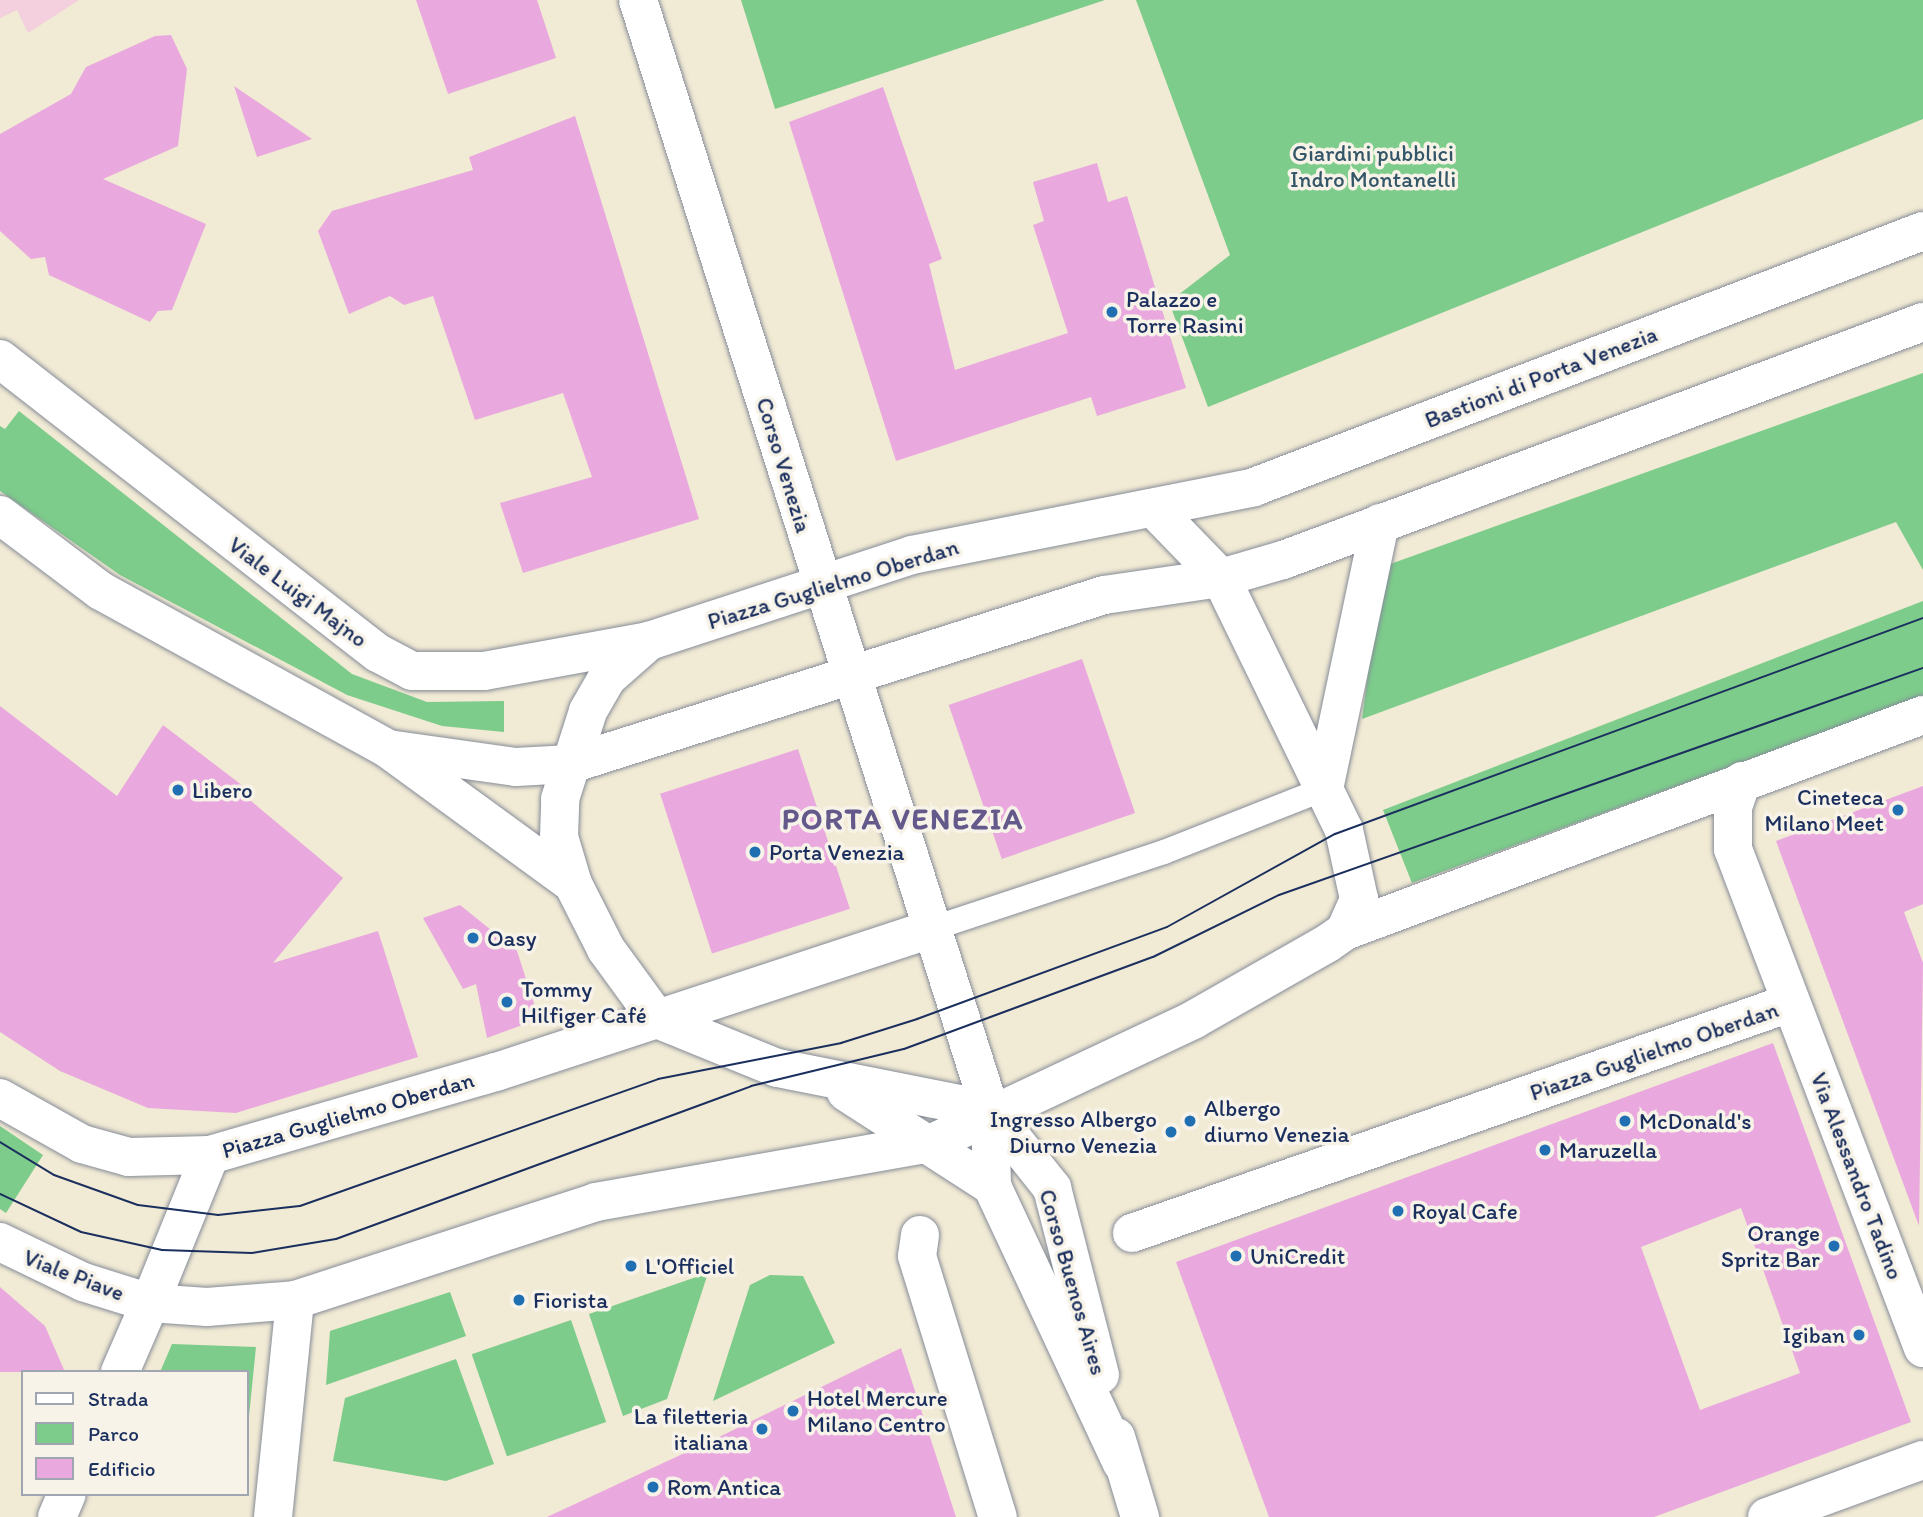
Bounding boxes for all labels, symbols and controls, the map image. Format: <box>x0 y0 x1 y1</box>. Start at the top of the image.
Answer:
park label: Giardini pubblici Indro Montanelli <box>1290 139 1456 193</box>
place label: Palazzo e Torre Rasini <box>1126 285 1242 339</box>
marker: Palazzo e Torre Rasini <box>1104 304 1120 320</box>
street label: Bastioni di Porta Venezia <box>1422 320 1660 434</box>
street label: Corso Venezia <box>751 395 817 535</box>
street label: Viale Luigi Majno <box>223 531 373 653</box>
street label: Piazza Guglielmo Oberdan <box>705 533 961 635</box>
place label: Libero <box>192 776 253 804</box>
marker: Libero <box>170 782 186 798</box>
place label: Cineteca Milano Meet <box>1764 783 1884 837</box>
district label: PORTA VENEZIA <box>782 801 1024 837</box>
marker: Cineteca Milano Meet <box>1890 802 1906 818</box>
place label: Porta Venezia <box>769 838 903 866</box>
marker: Porta Venezia <box>747 844 763 860</box>
place label: Oasy <box>487 924 536 952</box>
marker: Oasy <box>465 930 481 946</box>
place label: Tommy Hilfiger Café <box>521 975 647 1029</box>
marker: Tommy Hilfiger Café <box>499 994 515 1010</box>
street label: Piazza Guglielmo Oberdan <box>1526 996 1782 1106</box>
street label: Piazza Guglielmo Oberdan <box>219 1066 477 1164</box>
street label: Via Alessandro Tadino <box>1805 1070 1909 1282</box>
place label: Albergo diurno Venezia <box>1204 1094 1349 1148</box>
place label: Ingresso Albergo Diurno Venezia <box>990 1105 1157 1159</box>
place label: McDonald's <box>1639 1107 1752 1135</box>
marker: Albergo diurno Venezia <box>1182 1113 1198 1129</box>
marker: McDonald's <box>1617 1113 1633 1129</box>
marker: Ingresso Albergo Diurno Venezia <box>1163 1124 1179 1140</box>
place label: Maruzella <box>1559 1136 1657 1164</box>
marker: Maruzella <box>1537 1142 1553 1158</box>
street label: Corso Buenos Aires <box>1033 1186 1113 1378</box>
place label: Royal Cafe <box>1412 1197 1518 1225</box>
marker: Royal Cafe <box>1390 1203 1406 1219</box>
place label: Orange Spritz Bar <box>1720 1219 1820 1273</box>
marker: Orange Spritz Bar <box>1826 1238 1842 1254</box>
place label: UniCredit <box>1250 1242 1346 1270</box>
street label: Viale Piave <box>20 1243 128 1307</box>
marker: UniCredit <box>1228 1248 1244 1264</box>
place label: L'Officiel <box>645 1252 734 1280</box>
marker: L'Officiel <box>623 1258 639 1274</box>
place label: Fiorista <box>533 1286 608 1314</box>
marker: Fiorista <box>511 1292 527 1308</box>
place label: Igiban <box>1782 1321 1845 1349</box>
marker: Igiban <box>1851 1327 1867 1343</box>
legend <box>21 1370 248 1496</box>
place label: Hotel Mercure Milano Centro <box>807 1384 947 1438</box>
text: Strada <box>88 1386 148 1411</box>
place label: La filetteria italiana <box>633 1402 748 1456</box>
marker: Hotel Mercure Milano Centro <box>785 1403 801 1419</box>
text: Parco <box>88 1421 139 1446</box>
marker: La filetteria italiana <box>754 1421 770 1437</box>
text: Edificio <box>88 1456 156 1481</box>
place label: Rom Antica <box>667 1473 781 1501</box>
marker: Rom Antica <box>645 1479 661 1495</box>

